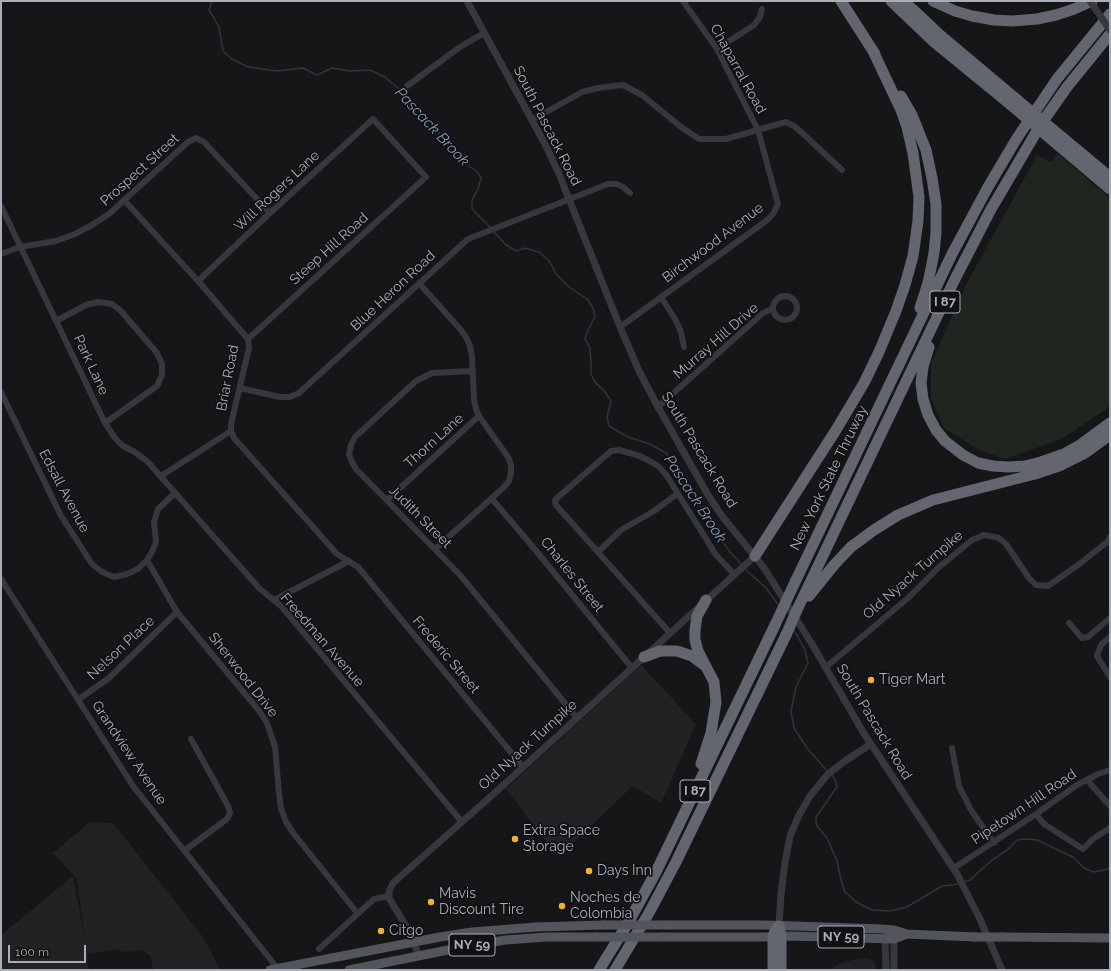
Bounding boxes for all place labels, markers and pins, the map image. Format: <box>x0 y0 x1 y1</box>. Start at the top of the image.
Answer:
place label: Tiger Mart <box>879 672 945 688</box>
marker: Tiger Mart <box>866 675 876 685</box>
place label: Extra Space Storage <box>523 823 600 856</box>
marker: Extra Space Storage <box>510 834 520 844</box>
place label: Days Inn <box>597 863 652 879</box>
marker: Days Inn <box>584 866 594 876</box>
place label: Mavis Discount Tire <box>439 886 524 918</box>
place label: Noches de Colombia <box>570 890 640 922</box>
marker: Mavis Discount Tire <box>426 897 436 907</box>
marker: Noches de Colombia <box>557 901 567 911</box>
place label: Citgo <box>389 923 423 939</box>
marker: Citgo <box>376 926 386 936</box>

